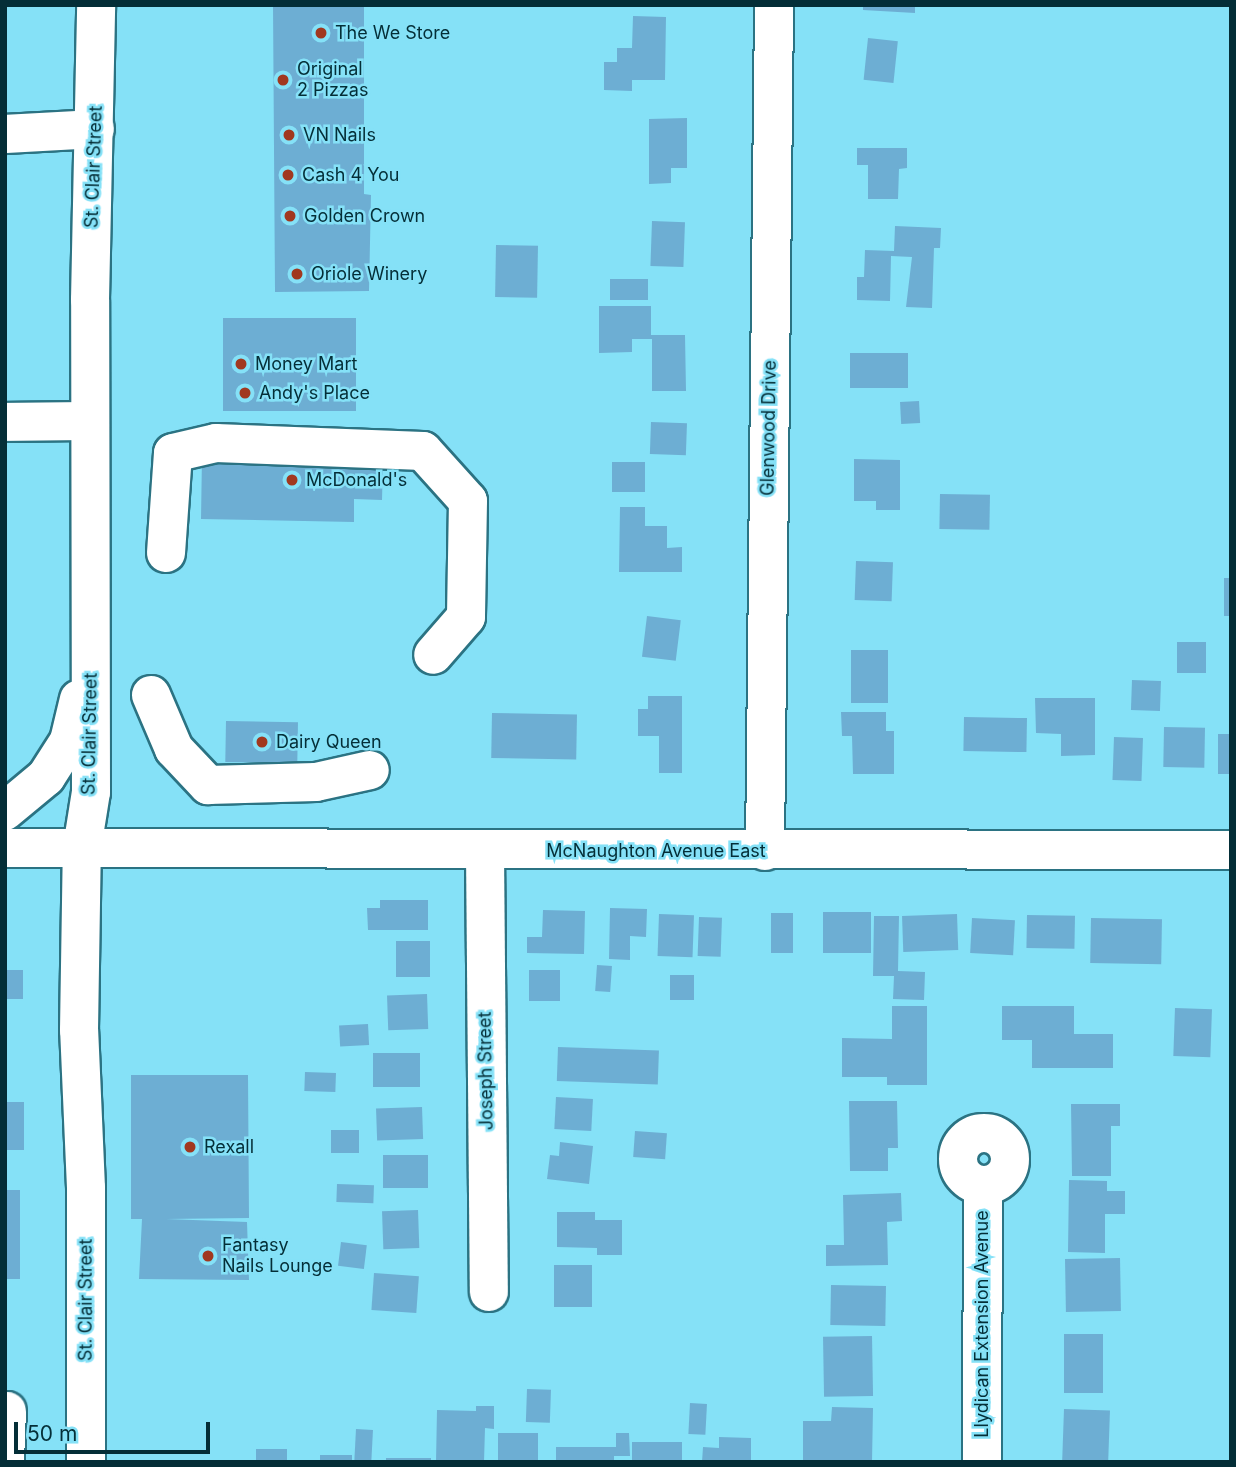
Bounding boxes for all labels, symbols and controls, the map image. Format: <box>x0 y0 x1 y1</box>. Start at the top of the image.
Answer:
place label: The We Store <box>335 22 450 44</box>
marker: The We Store <box>313 25 329 41</box>
place label: Original 2 Pizzas <box>297 59 368 102</box>
marker: Original 2 Pizzas <box>275 72 291 88</box>
street label: St. Clair Street <box>81 106 107 228</box>
place label: VN Nails <box>303 124 376 146</box>
marker: VN Nails <box>281 127 297 143</box>
place label: Cash 4 You <box>302 164 399 186</box>
marker: Cash 4 You <box>280 167 296 183</box>
place label: Golden Crown <box>304 205 425 227</box>
marker: Golden Crown <box>282 208 298 224</box>
place label: Oriole Winery <box>311 263 427 285</box>
marker: Oriole Winery <box>289 266 305 282</box>
place label: Money Mart <box>255 353 357 375</box>
marker: Money Mart <box>233 356 249 372</box>
street label: Glenwood Drive <box>757 360 781 496</box>
place label: Andy's Place <box>259 382 370 404</box>
marker: Andy's Place <box>237 385 253 401</box>
place label: McDonald's <box>306 469 407 491</box>
marker: McDonald's <box>284 472 300 488</box>
street label: St. Clair Street <box>78 673 102 795</box>
place label: Dairy Queen <box>276 731 382 753</box>
marker: Dairy Queen <box>254 734 270 750</box>
street label: McNaughton Avenue East <box>546 840 766 862</box>
street label: Joseph Street <box>474 1012 498 1130</box>
place label: Rexall <box>204 1136 254 1158</box>
marker: Rexall <box>182 1139 198 1155</box>
street label: Llydican Extension Avenue <box>971 1210 993 1438</box>
place label: Fantasy Nails Lounge <box>222 1235 333 1278</box>
street label: St. Clair Street <box>75 1239 97 1361</box>
marker: Fantasy Nails Lounge <box>200 1248 216 1264</box>
scale bar <box>18 1408 214 1452</box>
text: 50 m <box>27 1421 77 1446</box>

